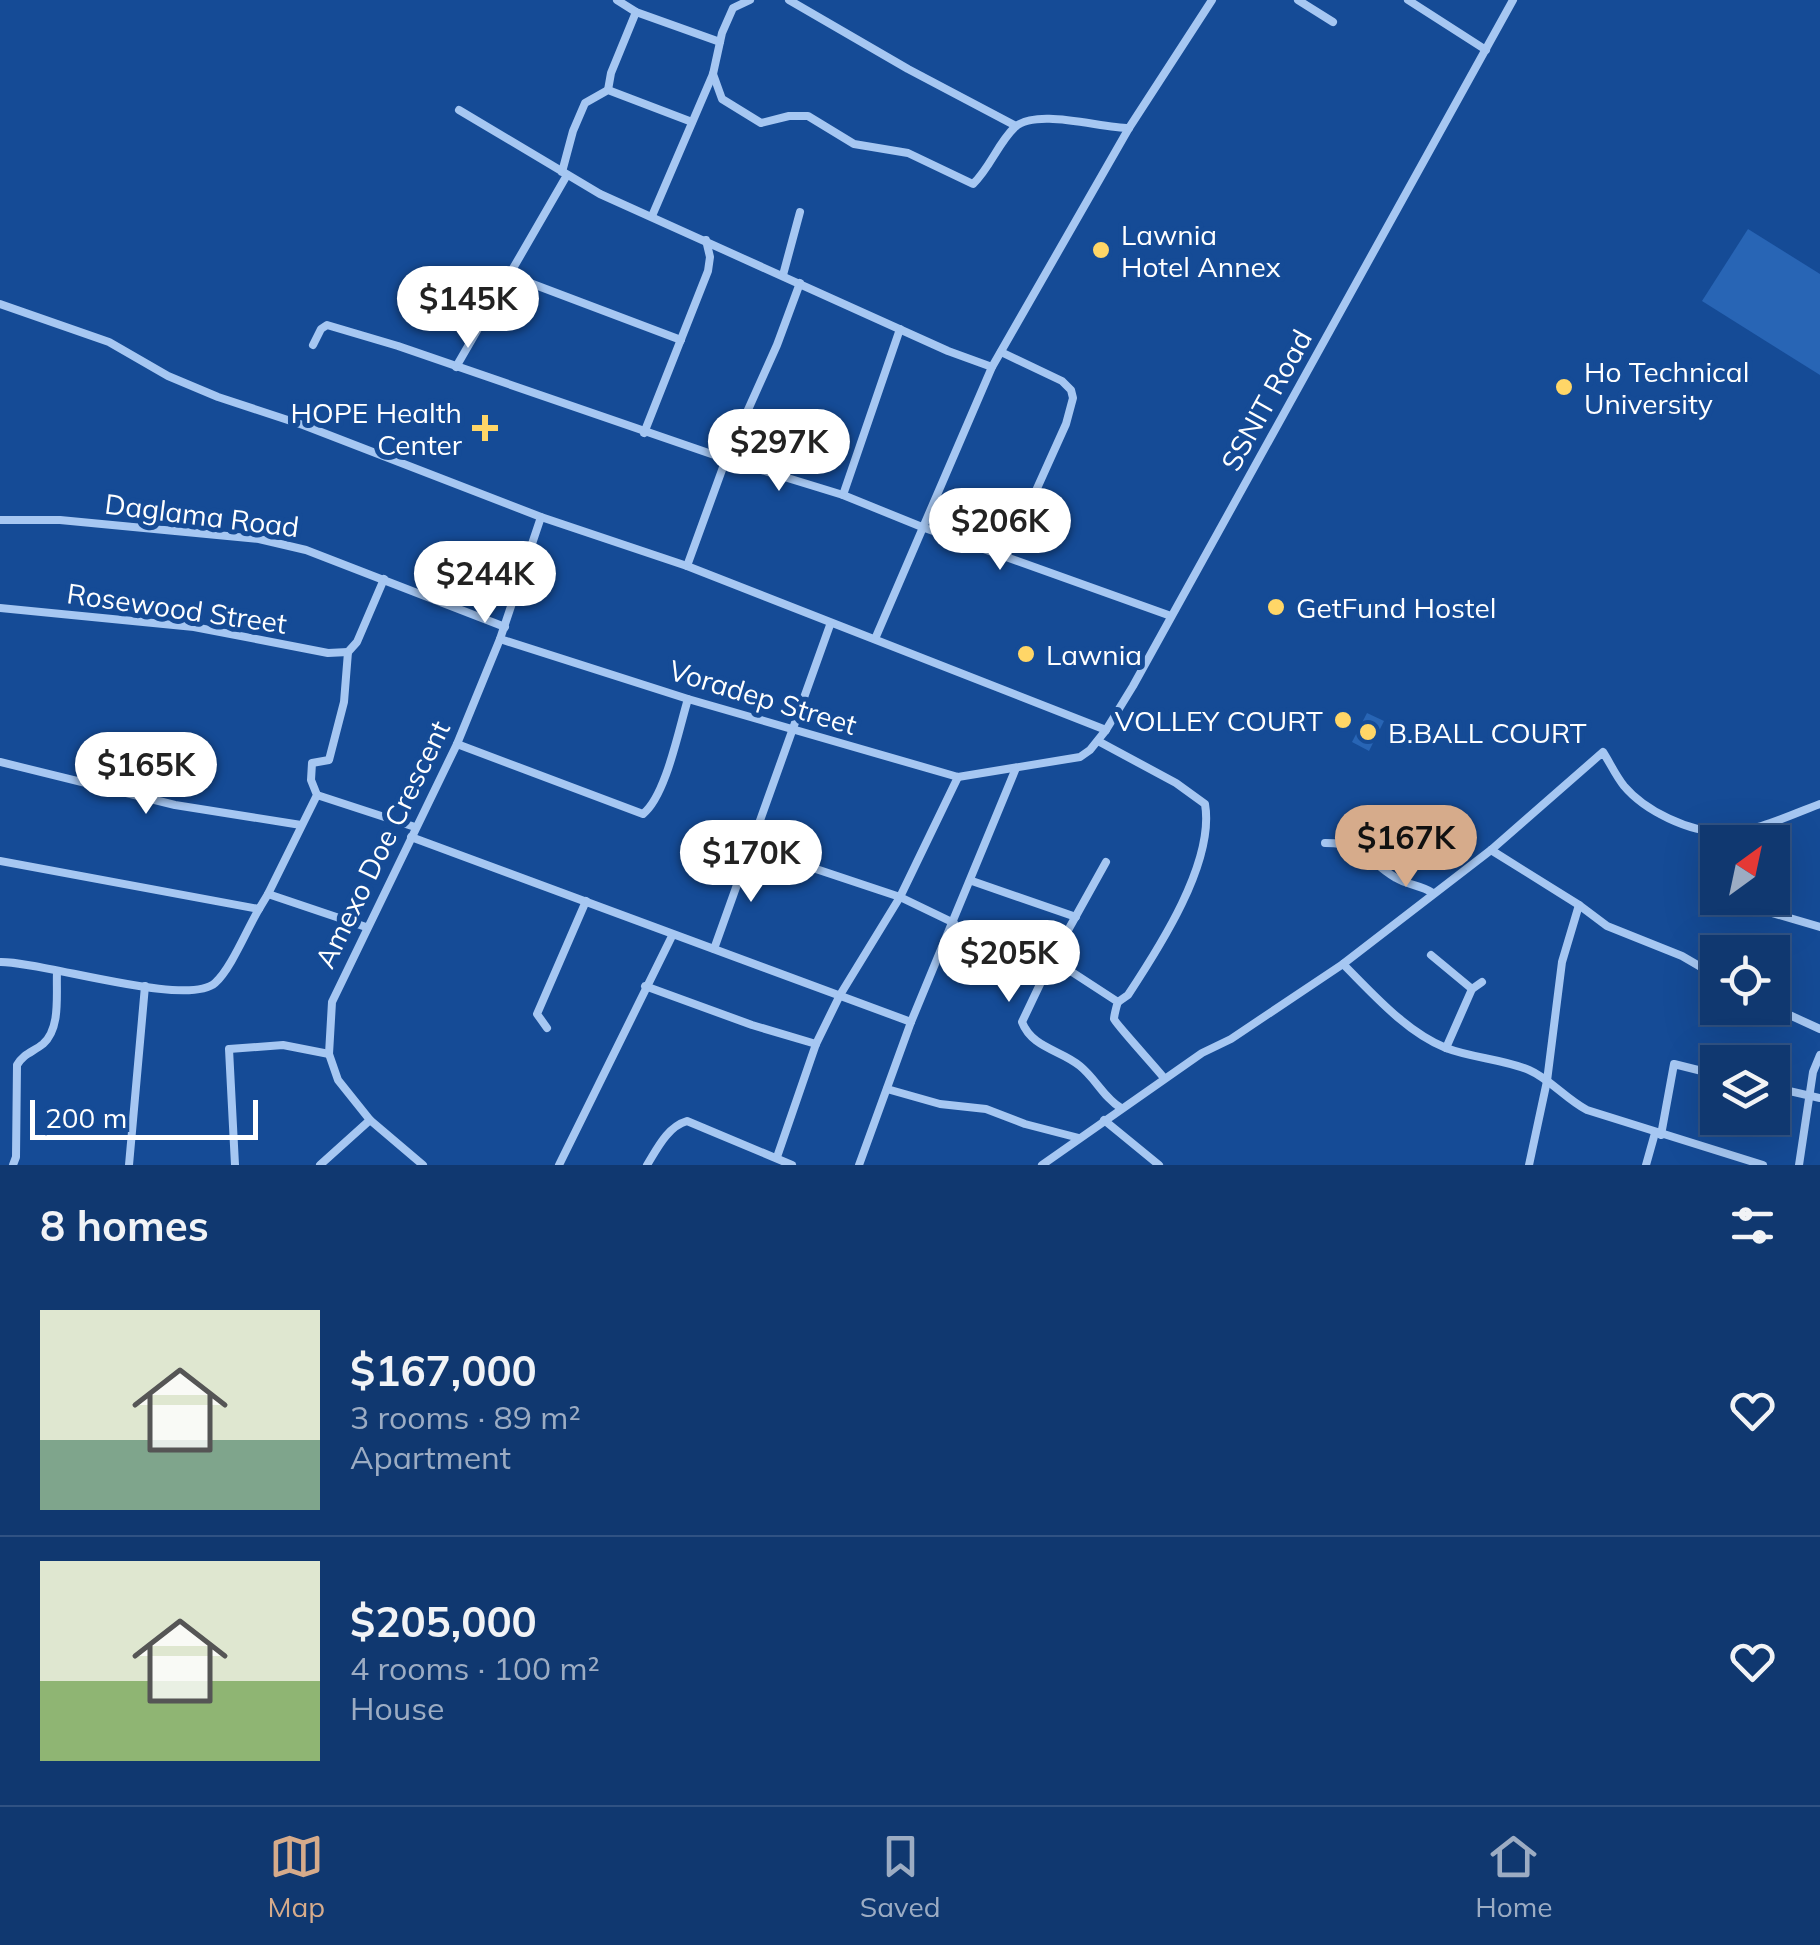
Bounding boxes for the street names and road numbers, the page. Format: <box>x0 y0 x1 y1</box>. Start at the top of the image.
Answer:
street label: SSNIT Road <box>1213 323 1319 477</box>
street label: Daglama Road <box>103 486 301 544</box>
street label: Rosewood Street <box>65 575 289 641</box>
street label: Voradep Street <box>665 652 861 742</box>
street label: Amexo Doe Crescent <box>307 714 457 973</box>

